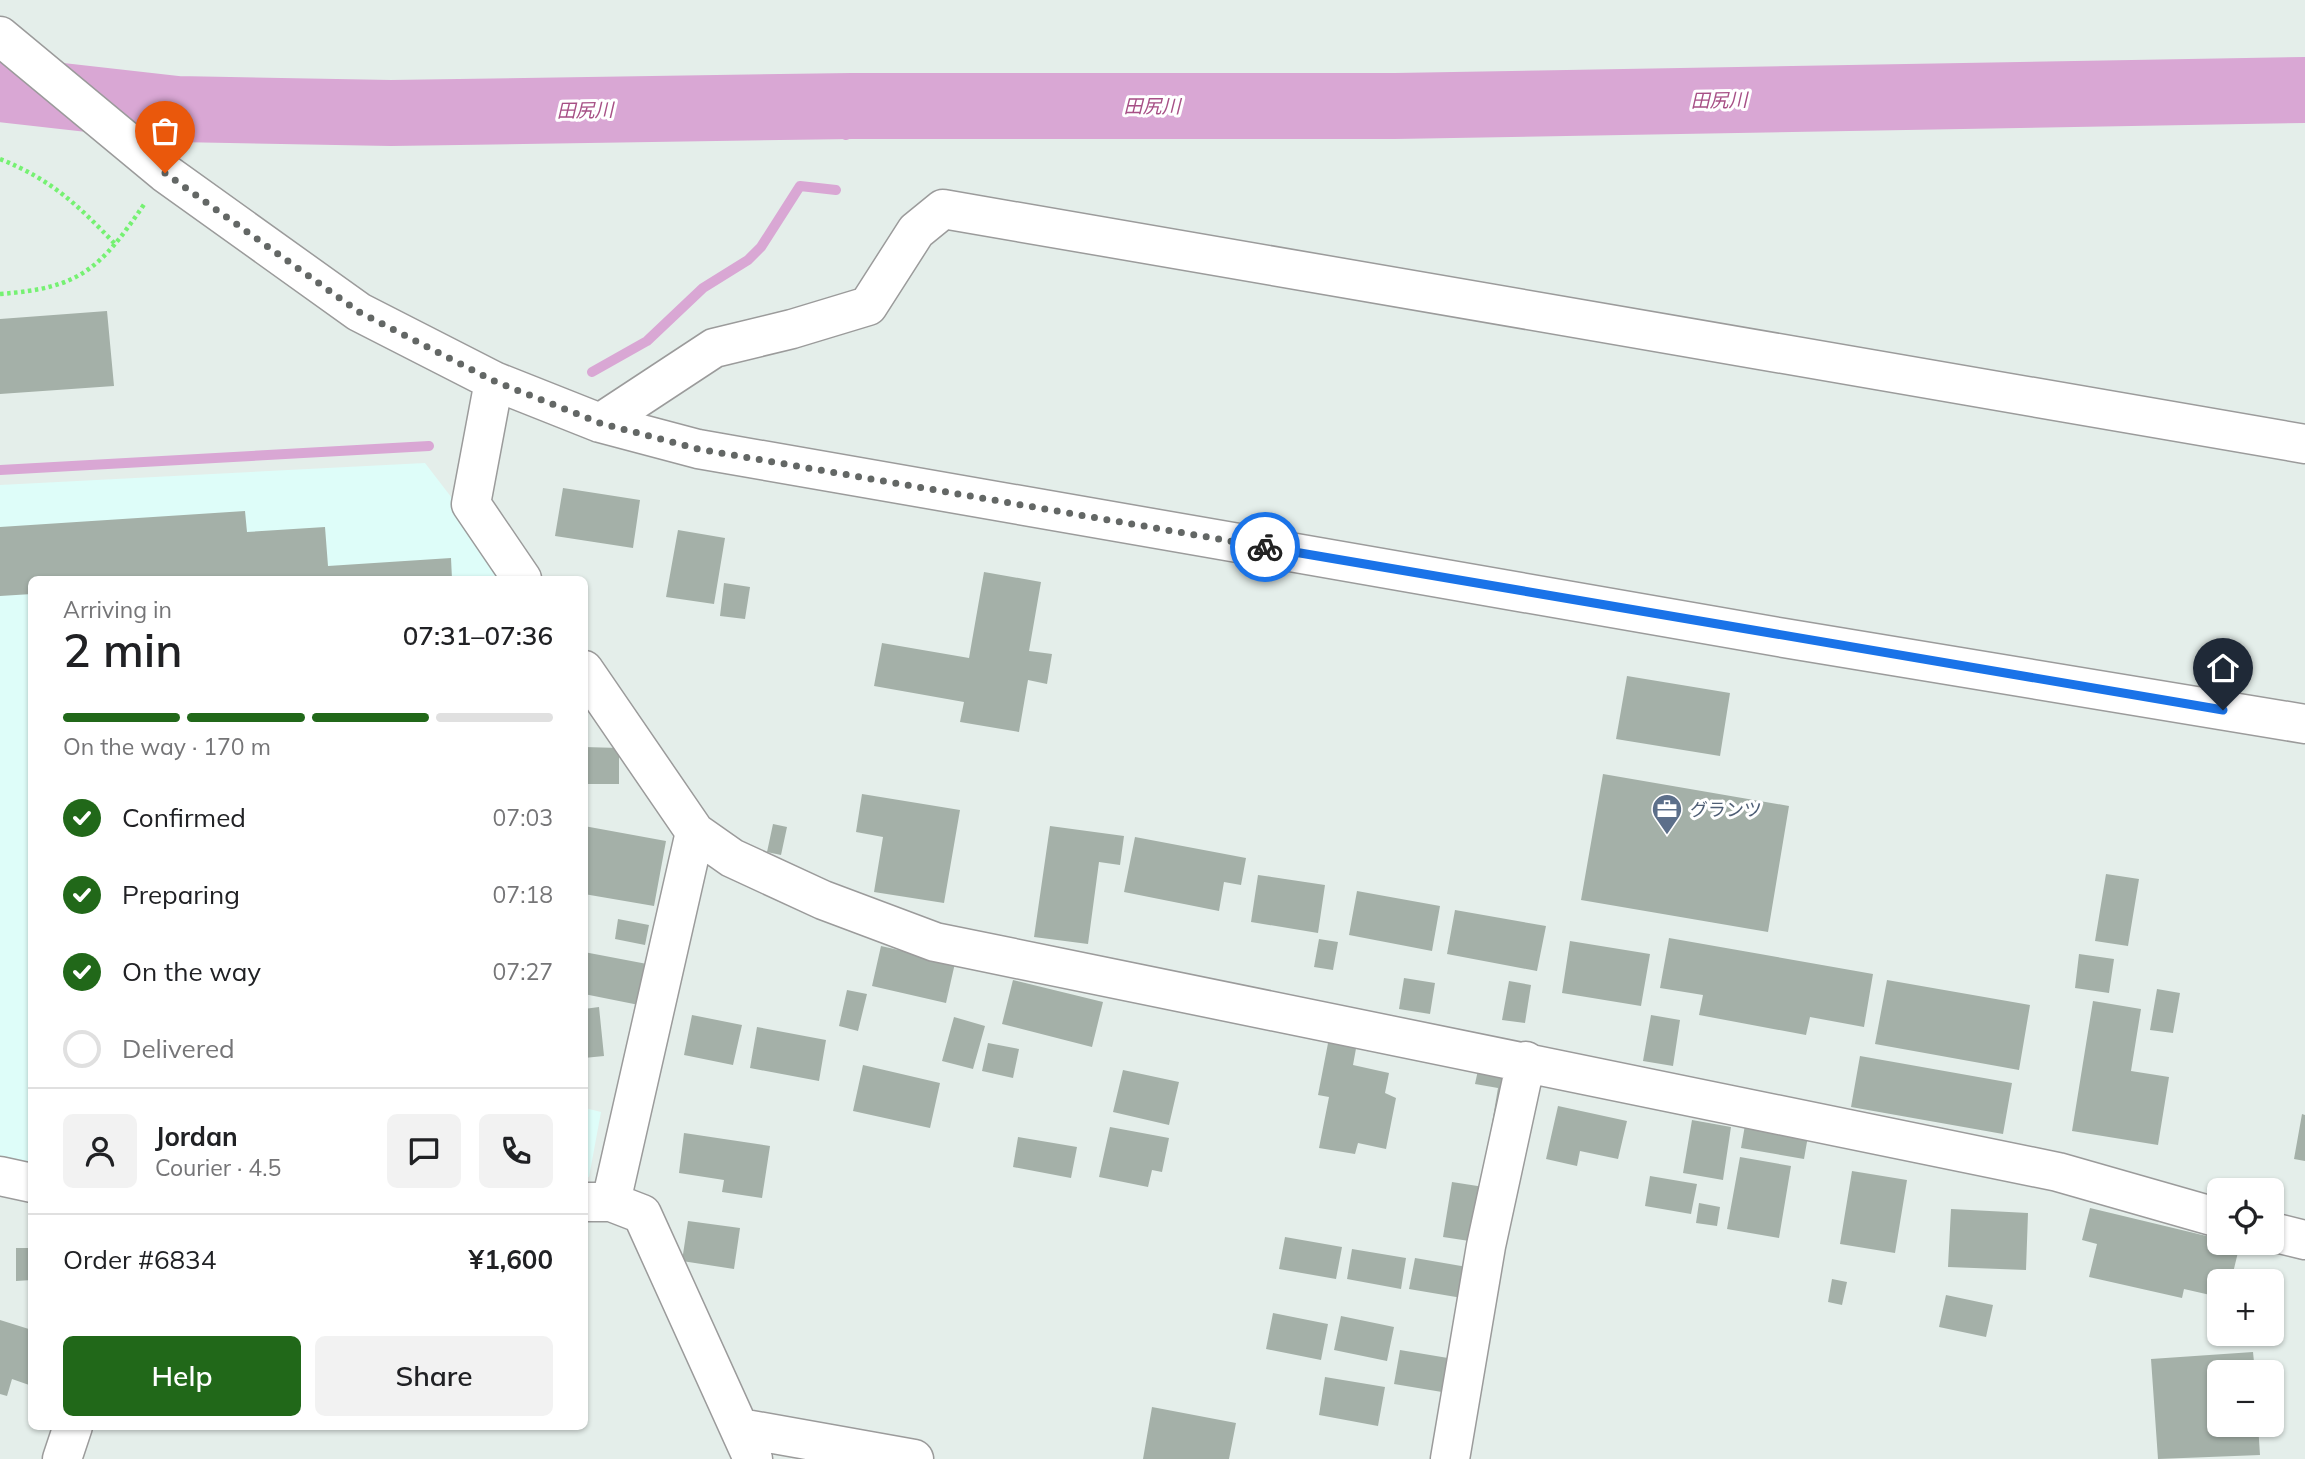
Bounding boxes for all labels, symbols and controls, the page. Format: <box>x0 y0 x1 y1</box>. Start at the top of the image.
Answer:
water label: 田尻川 <box>1690 87 1750 112</box>
water label: 田尻川 <box>1123 94 1182 118</box>
water label: 田尻川 <box>556 97 616 122</box>
pin <box>135 101 195 173</box>
icon: bag <box>146 112 184 150</box>
courier <box>1230 512 1300 582</box>
icon: bike <box>1246 528 1284 566</box>
text: Arriving in <box>63 595 172 624</box>
text: 07:31–07:36 <box>403 619 553 652</box>
text: 2 min <box>63 621 182 679</box>
pin <box>2193 638 2253 710</box>
icon: home <box>2204 649 2242 687</box>
text: On the way · 170 m <box>63 732 271 761</box>
office icon: グランツ <box>1650 792 1684 836</box>
place label: グランツ <box>1690 798 1762 821</box>
icon: check <box>63 799 101 837</box>
text: Confirmed <box>122 801 246 834</box>
text: 07:03 <box>493 803 553 832</box>
icon: check <box>63 876 101 914</box>
text: Preparing <box>122 878 240 911</box>
text: 07:18 <box>493 880 553 909</box>
icon: check <box>63 953 101 991</box>
text: On the way <box>122 955 261 988</box>
text: 07:27 <box>493 957 553 986</box>
text: Delivered <box>122 1032 235 1065</box>
button: person <box>63 1114 137 1188</box>
button: chat <box>387 1114 461 1188</box>
button: phone <box>479 1114 553 1188</box>
text: Jordan <box>155 1120 238 1153</box>
text: Courier · 4.5 <box>155 1153 281 1182</box>
map controls <box>2207 1178 2284 1437</box>
button: locate <box>2207 1178 2284 1255</box>
text: Order #6834 <box>63 1243 216 1276</box>
text: ¥1,600 <box>469 1243 553 1276</box>
button: + <box>2207 1269 2284 1346</box>
button: Help <box>63 1336 301 1416</box>
button: Share <box>315 1336 553 1416</box>
button: − <box>2207 1360 2284 1437</box>

